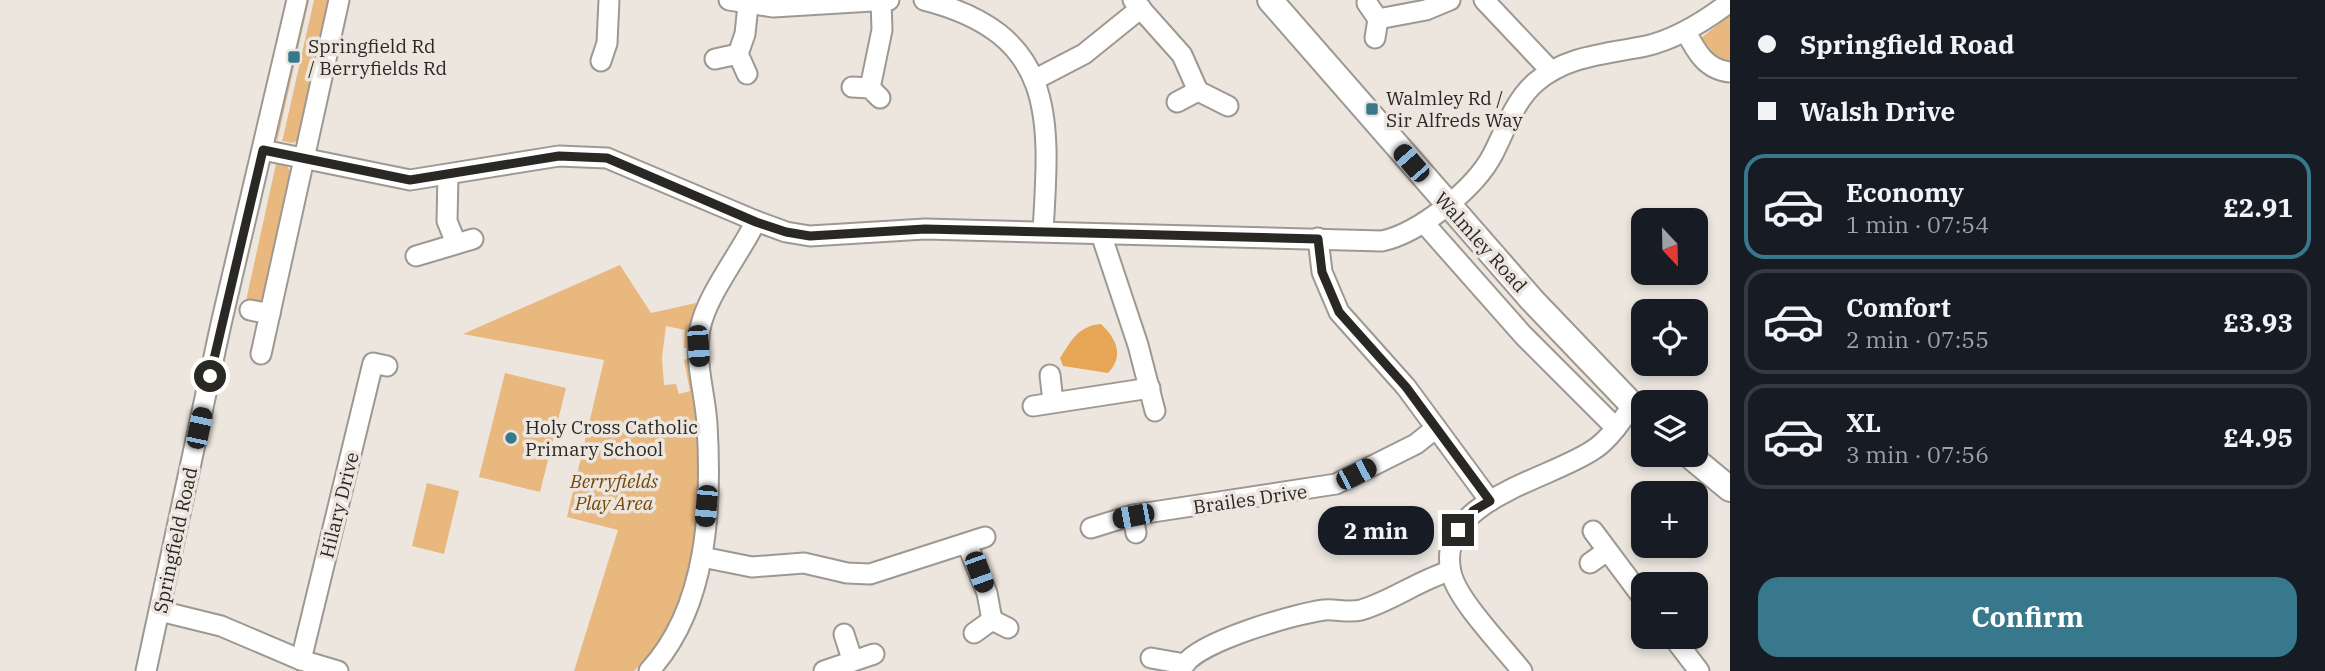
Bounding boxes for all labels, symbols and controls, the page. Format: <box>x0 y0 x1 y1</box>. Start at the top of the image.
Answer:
text: Springfield Road <box>1800 27 2014 61</box>
place label: Springfield Rd / Berryfields Rd <box>308 34 447 80</box>
marker: Springfield Rd / Berryfields Rd <box>286 49 302 65</box>
place label: Walmley Rd / Sir Alfreds Way <box>1386 86 1523 132</box>
text: Walsh Drive <box>1800 94 1955 128</box>
marker: Walmley Rd / Sir Alfreds Way <box>1364 101 1380 117</box>
car <box>1390 140 1433 186</box>
icon: car <box>1762 175 1825 238</box>
text: Economy <box>1846 175 1964 209</box>
street label: Walmley Road <box>1430 187 1532 297</box>
text: £2.91 <box>2223 190 2293 224</box>
north arrow <box>1631 208 1708 285</box>
map controls <box>1631 208 1708 649</box>
text: 1 min · 07:54 <box>1846 209 1989 239</box>
icon: car <box>1762 290 1825 353</box>
text: Comfort <box>1846 290 1951 324</box>
button: locate <box>1631 299 1708 376</box>
text: £3.93 <box>2223 305 2293 339</box>
car <box>687 324 710 368</box>
text: 2 min · 07:55 <box>1846 324 1989 354</box>
route start <box>194 360 226 392</box>
button: layers <box>1631 390 1708 467</box>
car <box>185 405 214 451</box>
icon: car <box>1762 405 1825 468</box>
text: XL <box>1846 405 1881 439</box>
place label: Holy Cross Catholic Primary School <box>525 415 698 461</box>
text: £4.95 <box>2223 420 2293 454</box>
marker: Holy Cross Catholic Primary School <box>503 430 519 446</box>
text: 3 min · 07:56 <box>1846 439 1989 469</box>
street label: Hilary Drive <box>314 449 364 561</box>
car <box>1333 455 1380 493</box>
street label: Springfield Road <box>148 465 202 615</box>
park label: Berryfields Play Area <box>569 469 658 515</box>
street label: Brailes Drive <box>1191 479 1309 519</box>
button: + <box>1631 481 1708 558</box>
car <box>694 484 719 528</box>
car <box>1111 502 1156 530</box>
callout: 2 min <box>1318 505 1434 554</box>
route end <box>1442 514 1474 546</box>
text: 2 min <box>1344 515 1408 545</box>
car <box>962 549 997 595</box>
button: − <box>1631 572 1708 649</box>
button: Confirm <box>1758 577 2297 657</box>

